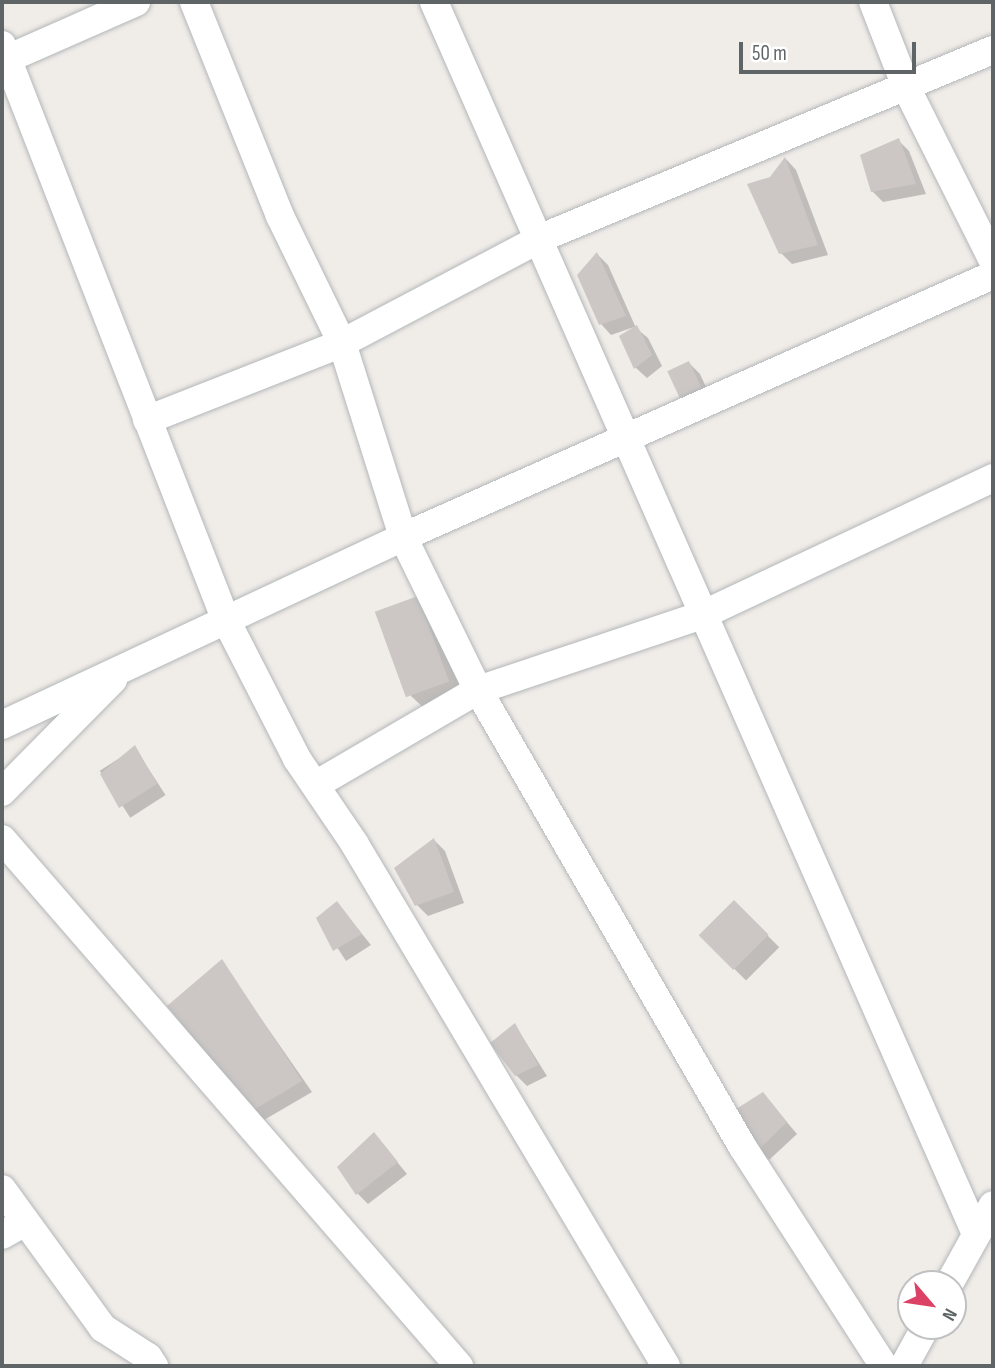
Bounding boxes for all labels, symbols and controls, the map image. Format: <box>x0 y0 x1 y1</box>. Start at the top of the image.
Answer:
scale bar <box>743 28 920 72</box>
text: 50 m <box>752 41 787 66</box>
north arrow <box>897 1270 967 1340</box>
text: N <box>937 1304 962 1324</box>

